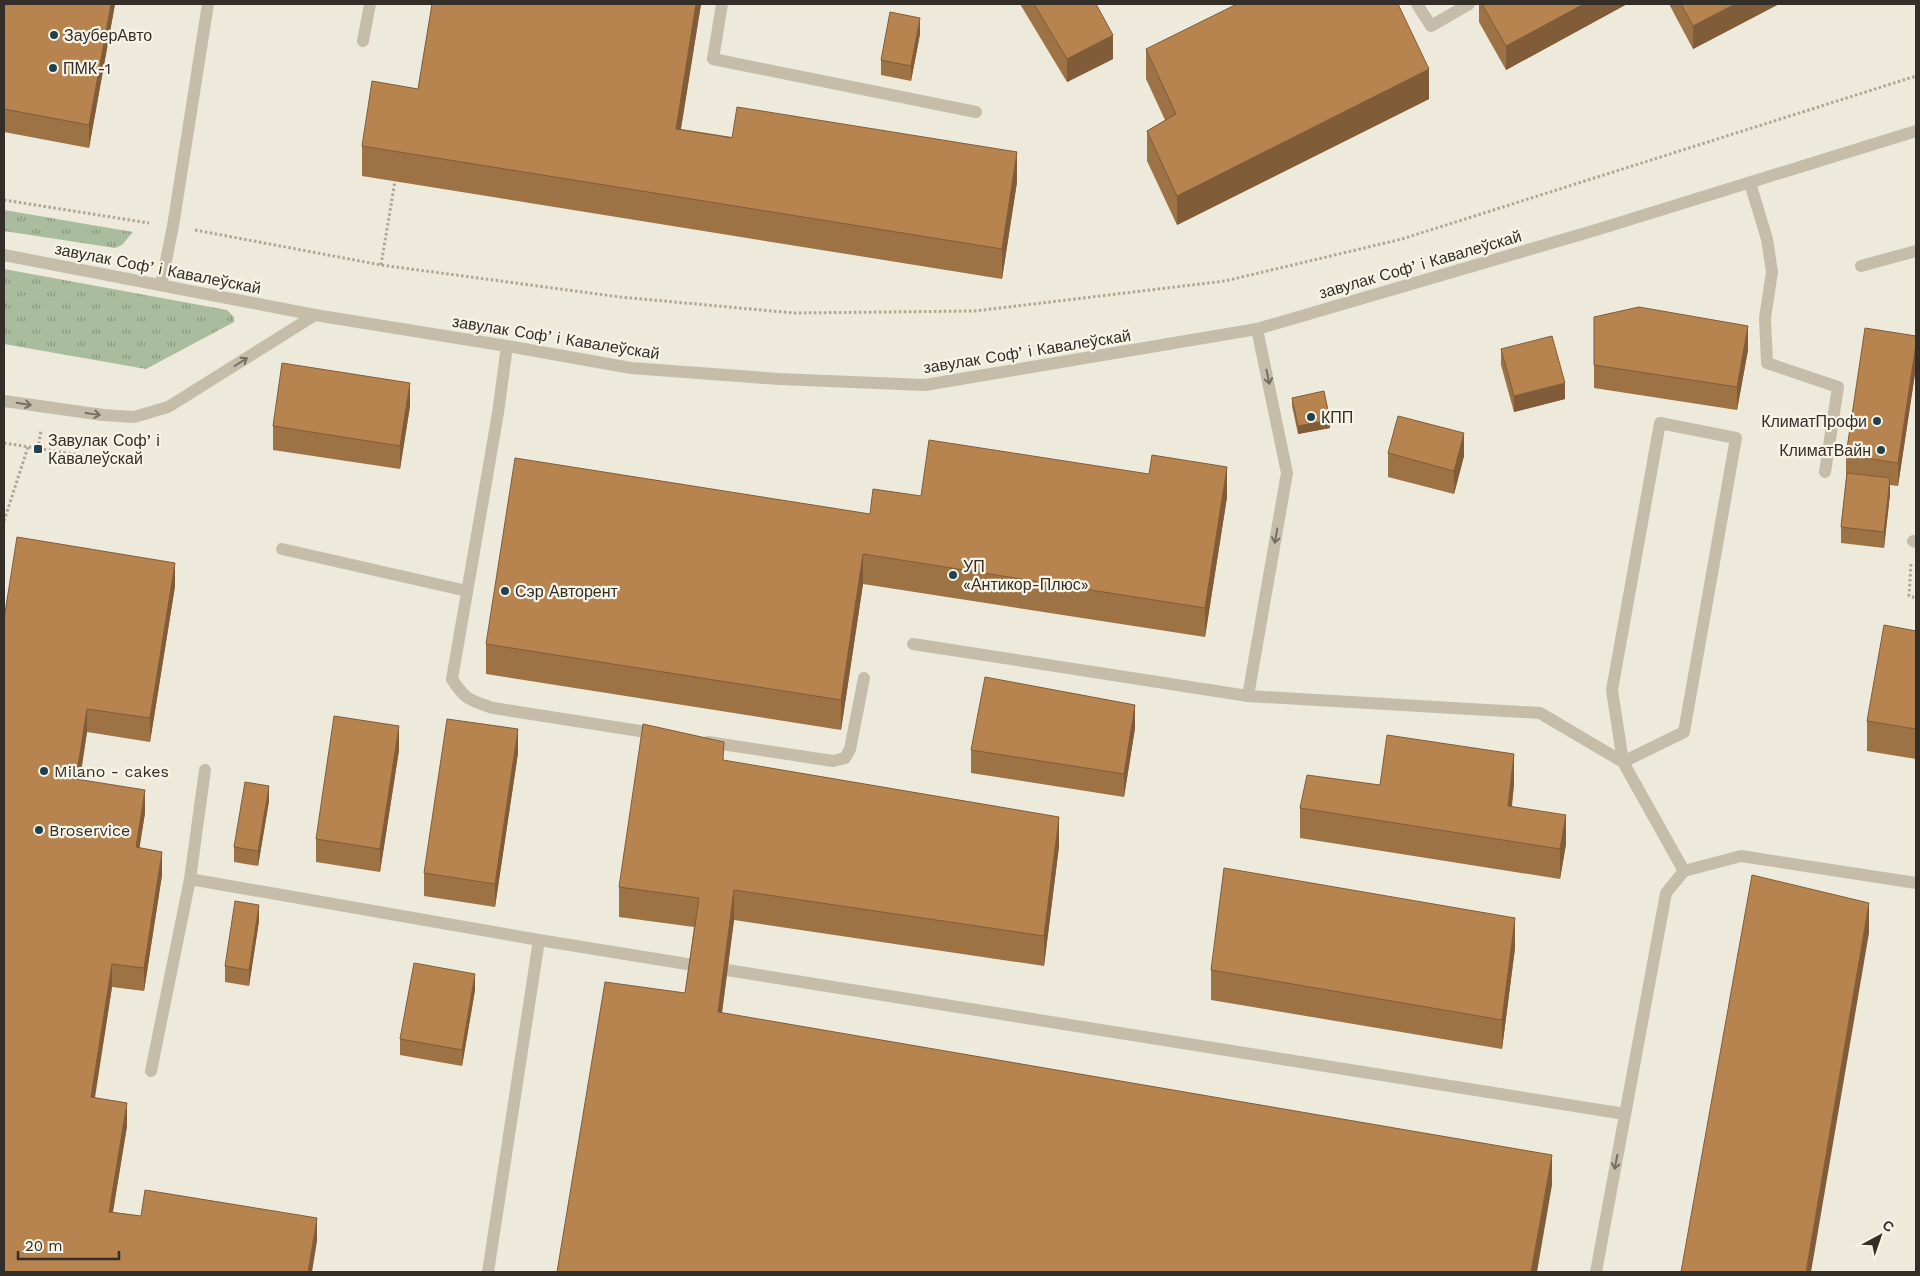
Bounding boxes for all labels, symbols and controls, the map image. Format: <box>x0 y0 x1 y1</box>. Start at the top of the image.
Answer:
place label: ЗауберАвто <box>64 26 152 45</box>
marker: ЗауберАвто <box>48 29 60 41</box>
place label: ПМК-1 <box>63 59 111 78</box>
marker: ПМК-1 <box>47 62 59 74</box>
street label: завулак Софʼі Кавалеўскай <box>1317 226 1524 303</box>
street label: завулак Софʼі Кавалеўскай <box>53 239 263 298</box>
street label: завулак Софʼі Кавалеўскай <box>451 312 661 363</box>
street label: завулак Софʼі Кавалеўскай <box>922 326 1132 377</box>
one-way arrow <box>234 356 248 367</box>
one-way arrow <box>1263 368 1273 384</box>
one-way arrow <box>16 400 32 410</box>
place label: КПП <box>1321 408 1353 427</box>
one-way arrow <box>85 409 101 419</box>
marker: КПП <box>1305 411 1317 423</box>
place label: КлиматПрофи <box>1761 412 1867 431</box>
marker: КлиматПрофи <box>1871 415 1883 427</box>
place label: Завулак Софʼі Кавалеўскай <box>48 431 160 468</box>
place label: КлиматВайн <box>1779 441 1871 460</box>
marker: Завулак Софʼі Кавалеўскай <box>32 443 44 455</box>
marker: КлиматВайн <box>1875 444 1887 456</box>
one-way arrow <box>1270 528 1280 544</box>
place label: УП «Антикор-Плюс» <box>963 557 1089 594</box>
marker: УП «Антикор-Плюс» <box>947 569 959 581</box>
place label: Сэр Авторент <box>515 582 619 601</box>
marker: Сэр Авторент <box>499 585 511 597</box>
place label: Milano - cakes <box>54 762 169 781</box>
marker: Milano - cakes <box>38 765 50 777</box>
place label: Broservice <box>49 821 130 840</box>
marker: Broservice <box>33 824 45 836</box>
one-way arrow <box>1611 1154 1620 1170</box>
north arrow <box>1855 1211 1905 1261</box>
text: С <box>1879 1217 1897 1235</box>
scale bar <box>18 1228 119 1260</box>
text: 20 m <box>25 1237 63 1255</box>

